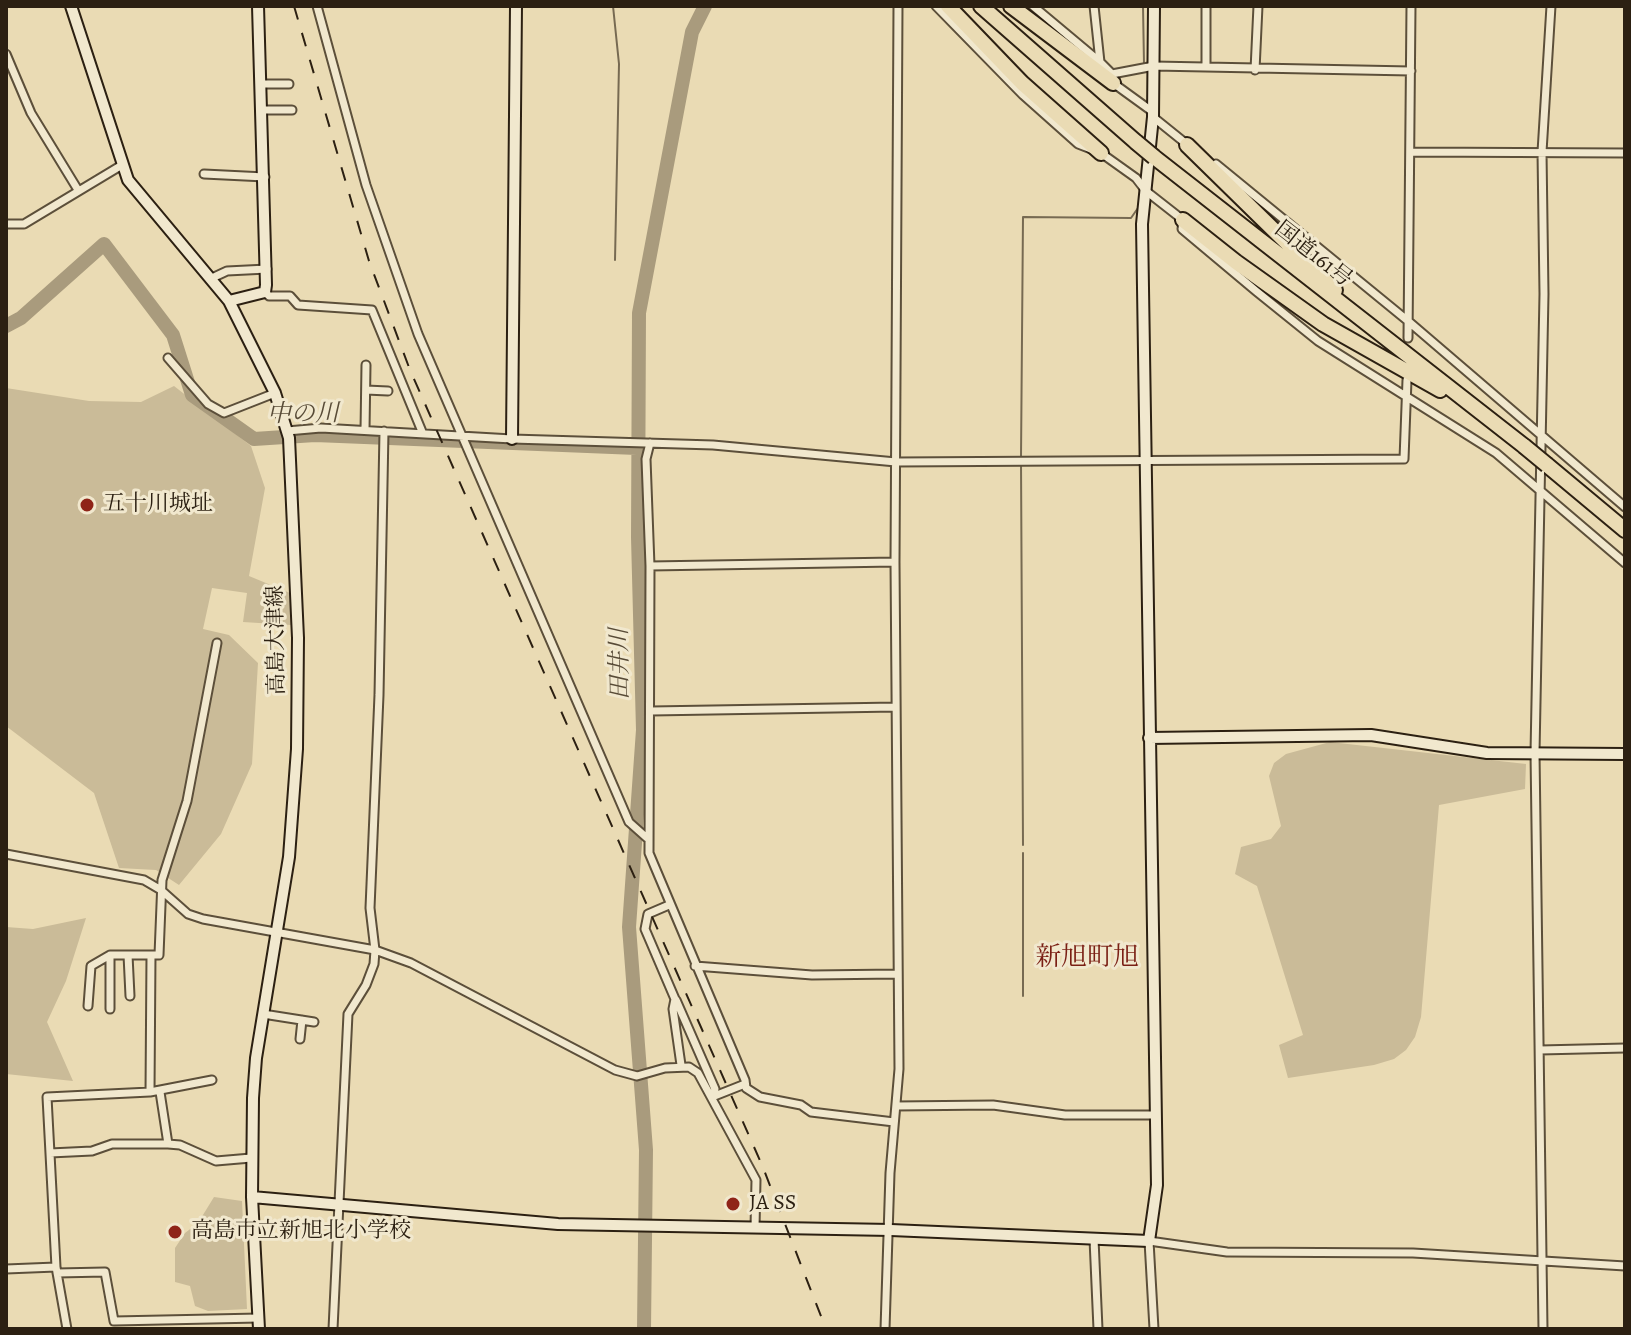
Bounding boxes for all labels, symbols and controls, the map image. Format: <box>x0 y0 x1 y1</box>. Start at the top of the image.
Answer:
street label: 国道161号 <box>1269 217 1357 293</box>
water label: 中の川 <box>267 400 339 430</box>
place label: 五十川城址 <box>103 492 213 518</box>
marker: 五十川城址 <box>78 496 96 514</box>
street label: 高島大津線 <box>263 585 291 695</box>
water label: 田井川 <box>606 628 636 700</box>
district label: 新旭町旭 <box>1035 943 1139 975</box>
place label: JA SS <box>749 1191 796 1217</box>
marker: JA SS <box>724 1195 742 1213</box>
place label: 高島市立新旭北小学校 <box>191 1219 411 1245</box>
marker: 高島市立新旭北小学校 <box>166 1223 184 1241</box>

